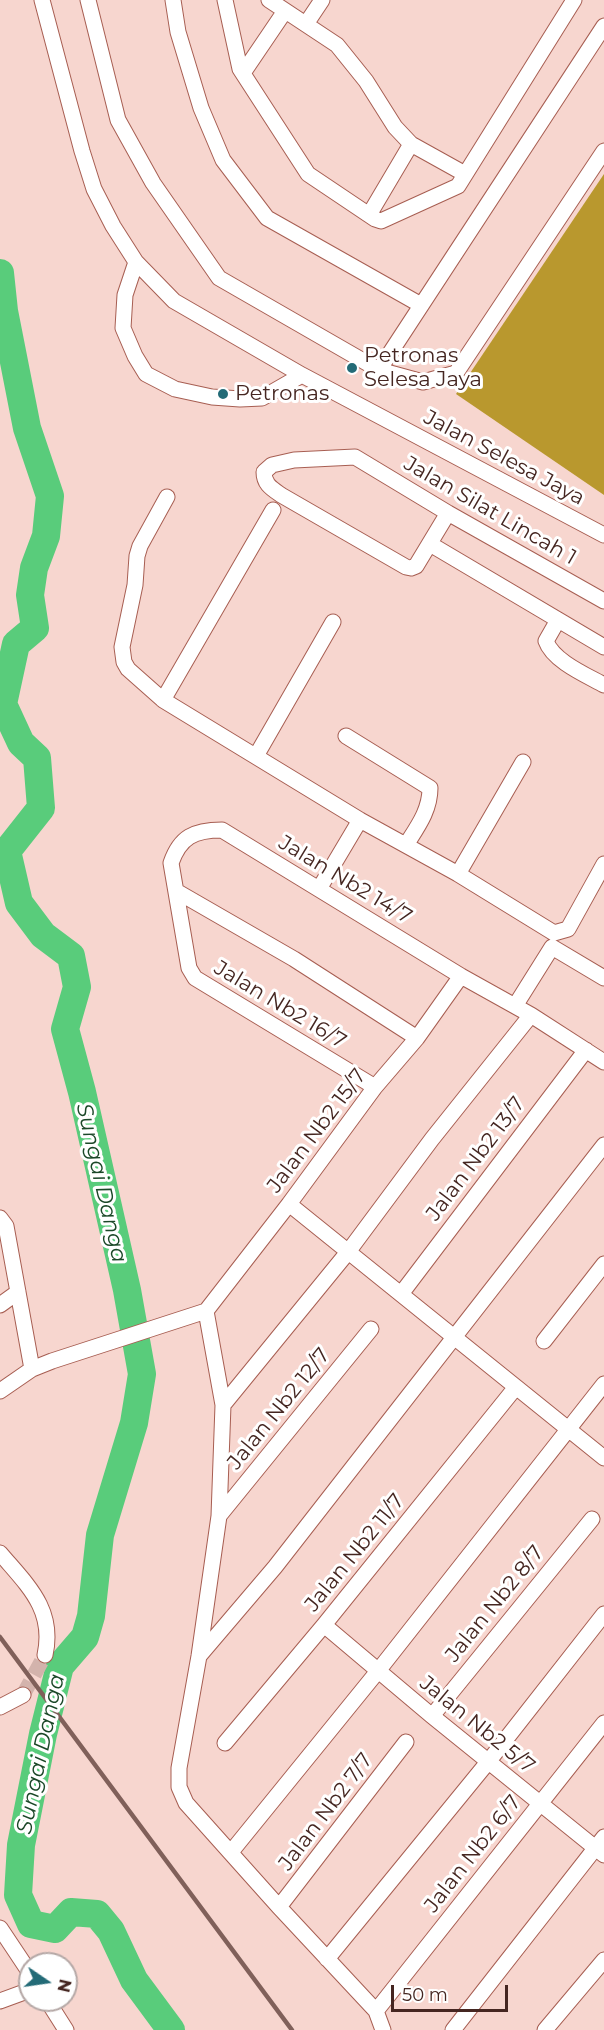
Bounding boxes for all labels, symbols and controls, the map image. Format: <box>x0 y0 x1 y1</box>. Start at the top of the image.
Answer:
place label: Petronas Selesa Jaya <box>364 343 482 393</box>
marker: Petronas Selesa Jaya <box>345 361 359 375</box>
place label: Petronas <box>235 381 329 407</box>
marker: Petronas <box>216 387 230 401</box>
street label: Jalan Selesa Jaya <box>419 405 589 511</box>
street label: Jalan Silat Lincah 1 <box>399 451 581 571</box>
street label: Jalan Nb2 14/7 <box>274 830 416 930</box>
street label: Jalan Nb2 16/7 <box>209 956 351 1054</box>
street label: Jalan Nb2 15/7 <box>262 1064 372 1198</box>
street label: Jalan Nb2 13/7 <box>421 1092 531 1226</box>
water label: Sungai Danga <box>70 1101 132 1265</box>
street label: Jalan Nb2 12/7 <box>222 1343 336 1475</box>
street label: Jalan Nb2 11/7 <box>300 1489 410 1617</box>
street label: Jalan Nb2 8/7 <box>440 1541 550 1667</box>
street label: Jalan Nb2 5/7 <box>414 1671 540 1779</box>
water label: Sungai Danga <box>11 1672 71 1836</box>
street label: Jalan Nb2 7/7 <box>274 1748 378 1876</box>
street label: Jalan Nb2 6/7 <box>419 1790 527 1918</box>
north arrow <box>18 1952 78 2012</box>
scale bar <box>394 1973 511 2011</box>
text: N <box>53 1977 75 1994</box>
text: 50 m <box>402 1984 448 2006</box>

